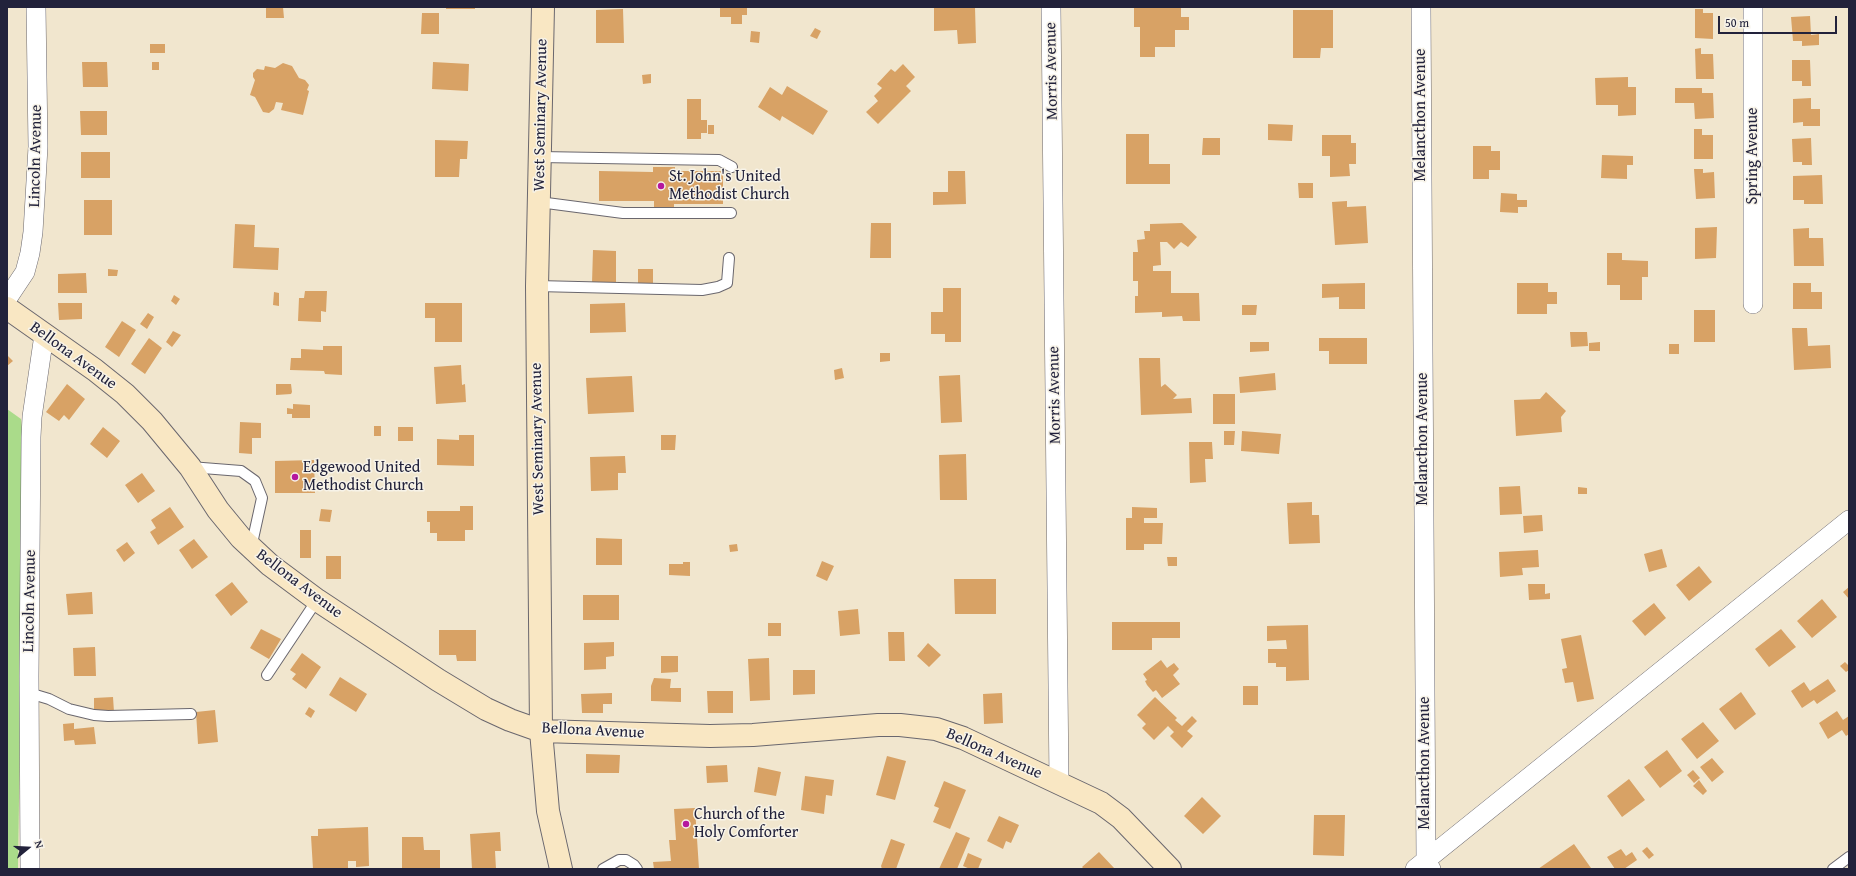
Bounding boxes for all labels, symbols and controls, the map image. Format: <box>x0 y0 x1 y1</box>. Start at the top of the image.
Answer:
scale bar <box>1720 8 1839 34</box>
text: 50 m <box>1725 14 1749 31</box>
street label: Morris Avenue <box>1042 22 1062 120</box>
street label: West Seminary Avenue <box>530 39 552 191</box>
street label: Melancthon Avenue <box>1411 48 1431 182</box>
street label: Lincoln Avenue <box>26 104 46 208</box>
street label: Spring Avenue <box>1743 107 1763 205</box>
place label: St. John's United Methodist Church <box>669 167 790 205</box>
marker: St. John's United Methodist Church <box>656 181 666 191</box>
street label: Bellona Avenue <box>26 318 120 394</box>
street label: Morris Avenue <box>1045 346 1065 444</box>
street label: West Seminary Avenue <box>527 363 549 515</box>
street label: Melancthon Avenue <box>1413 372 1433 506</box>
place label: Edgewood United Methodist Church <box>303 458 424 496</box>
marker: Edgewood United Methodist Church <box>290 472 300 482</box>
street label: Bellona Avenue <box>252 545 346 623</box>
street label: Lincoln Avenue <box>20 549 40 653</box>
street label: Melancthon Avenue <box>1415 696 1435 830</box>
street label: Bellona Avenue <box>541 719 645 743</box>
street label: Bellona Avenue <box>943 724 1045 784</box>
place label: Church of the Holy Comforter <box>694 805 798 843</box>
marker: Church of the Holy Comforter <box>681 819 691 829</box>
north arrow <box>8 828 48 868</box>
text: N <box>31 838 48 850</box>

